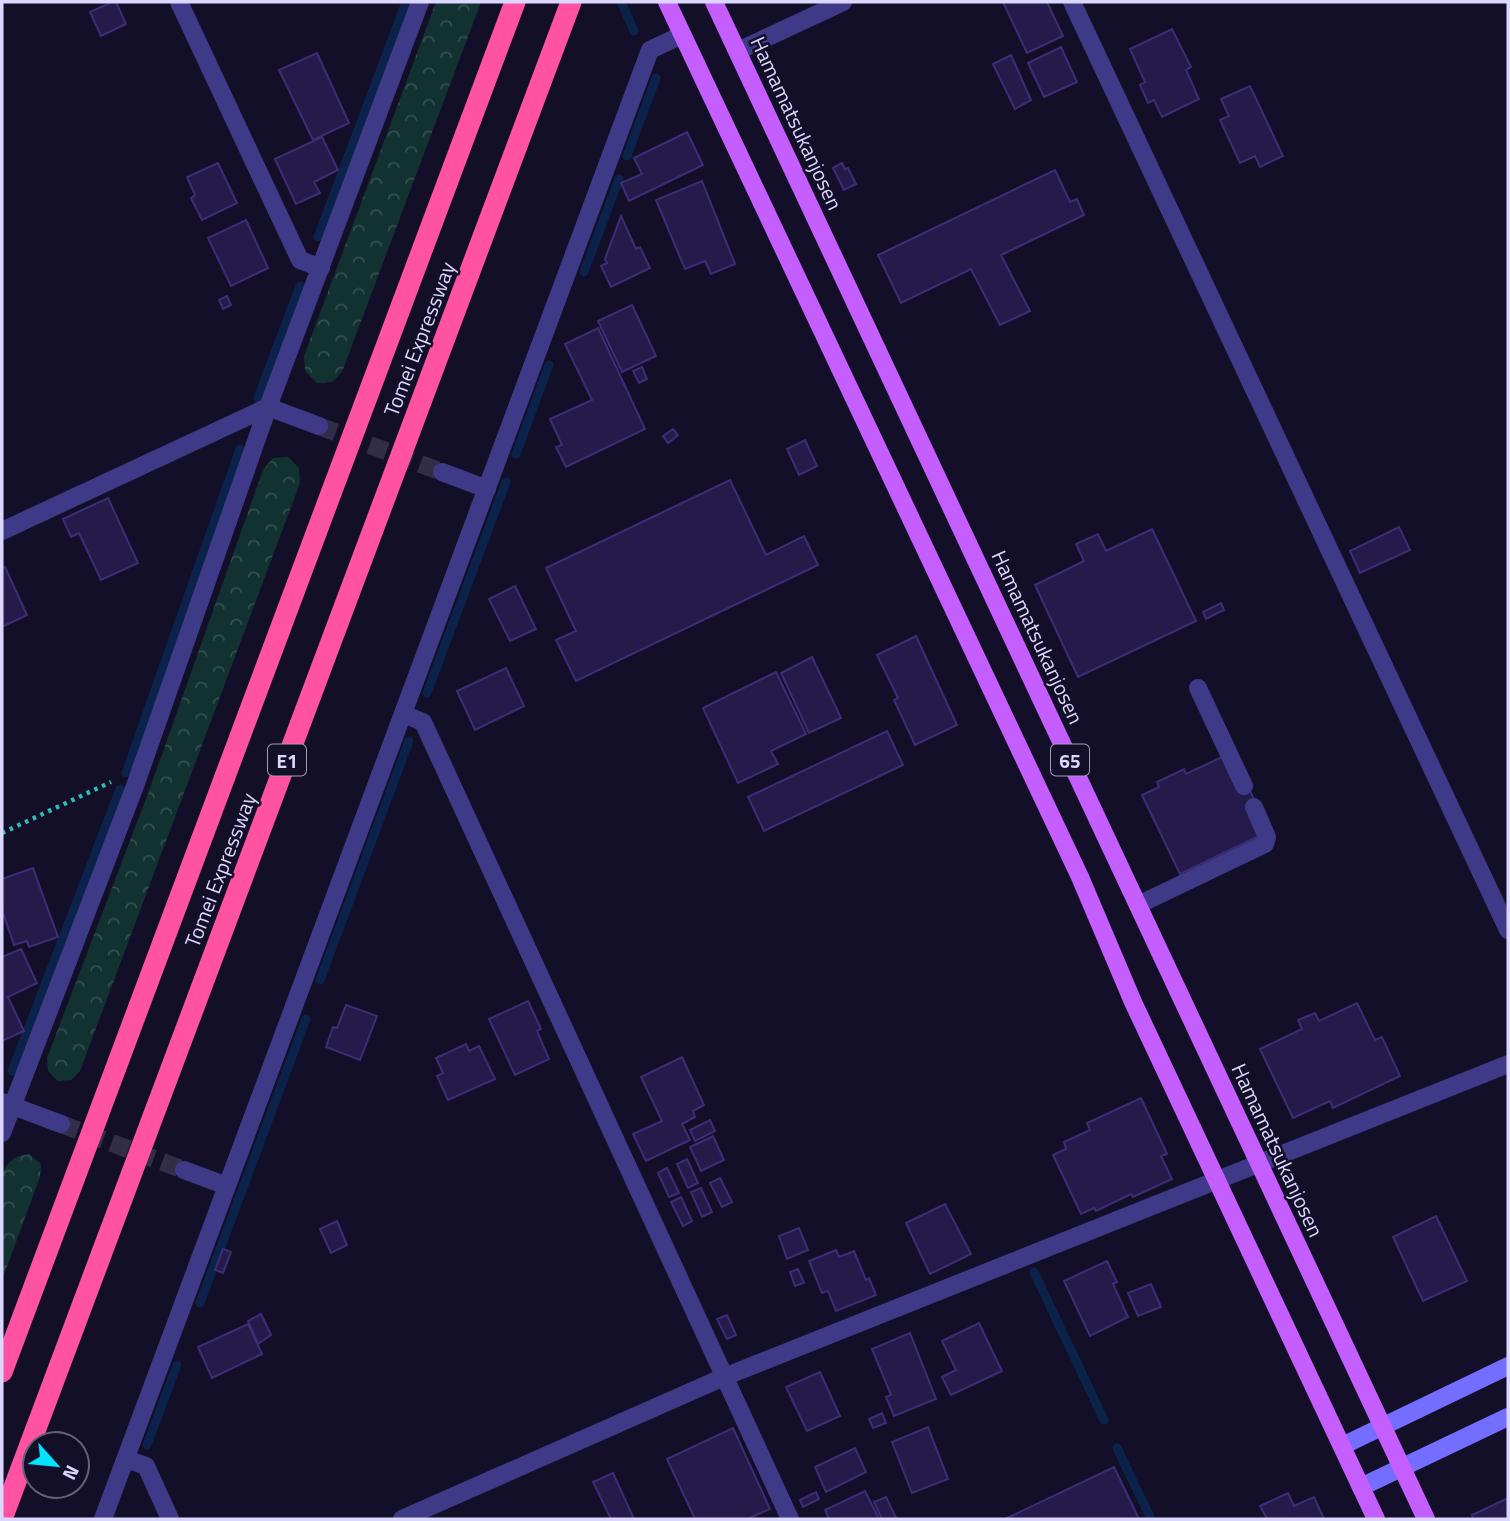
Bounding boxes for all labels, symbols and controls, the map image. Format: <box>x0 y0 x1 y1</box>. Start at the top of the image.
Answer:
street label: Hamamatsukanjosen <box>743 31 851 215</box>
street label: Tomei Expressway <box>375 257 463 421</box>
street label: Hamamatsukanjosen <box>984 545 1092 729</box>
road number: E1 <box>268 744 306 776</box>
road number: 65 <box>1051 744 1089 776</box>
street label: Tomei Expressway <box>176 788 264 952</box>
street label: Hamamatsukanjosen <box>1224 1058 1332 1242</box>
north arrow <box>21 1430 91 1500</box>
text: N <box>56 1460 88 1485</box>

